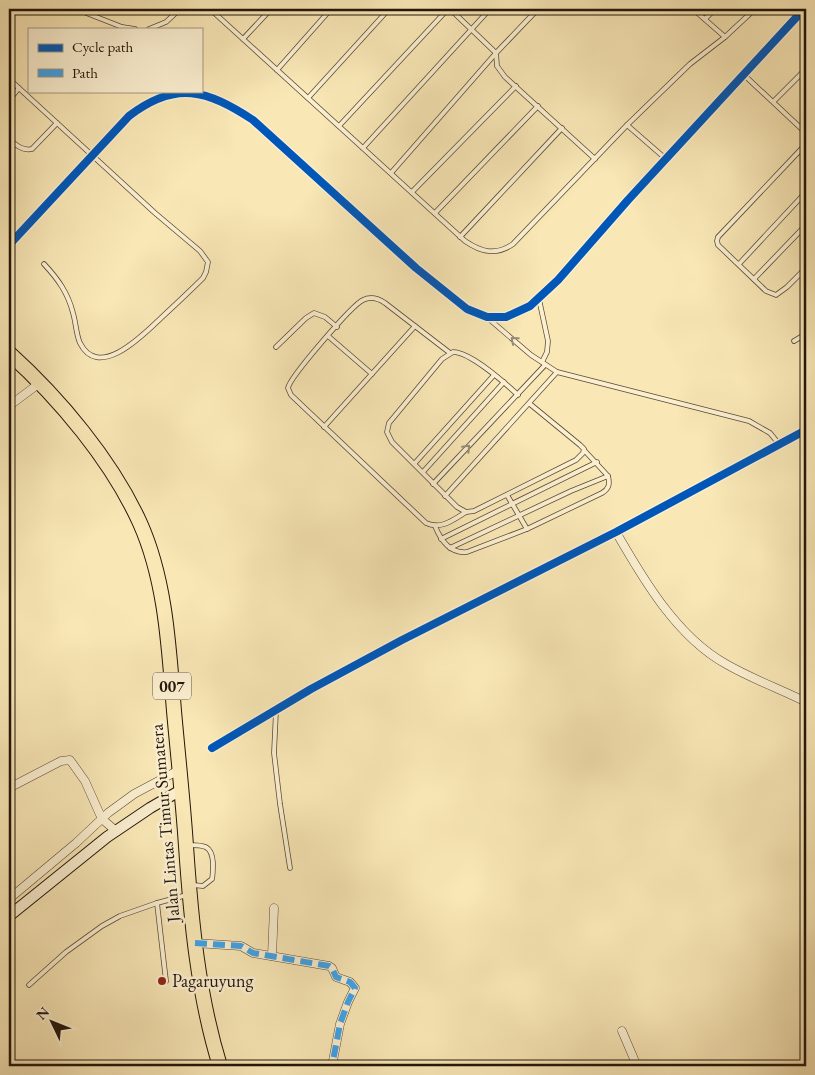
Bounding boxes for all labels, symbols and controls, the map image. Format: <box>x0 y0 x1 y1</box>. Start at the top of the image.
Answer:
legend <box>28 28 202 92</box>
text: Cycle path <box>72 37 134 56</box>
text: Path <box>72 63 98 82</box>
one-way arrow <box>510 337 519 346</box>
one-way arrow <box>461 445 470 454</box>
road number: 007 <box>153 672 191 699</box>
street label: Jalan Lintas Timur Sumatera <box>144 722 185 925</box>
place label: Pagaruyung <box>172 969 254 992</box>
marker: Pagaruyung <box>156 975 168 987</box>
north arrow <box>28 998 78 1048</box>
text: N <box>32 1002 53 1023</box>

